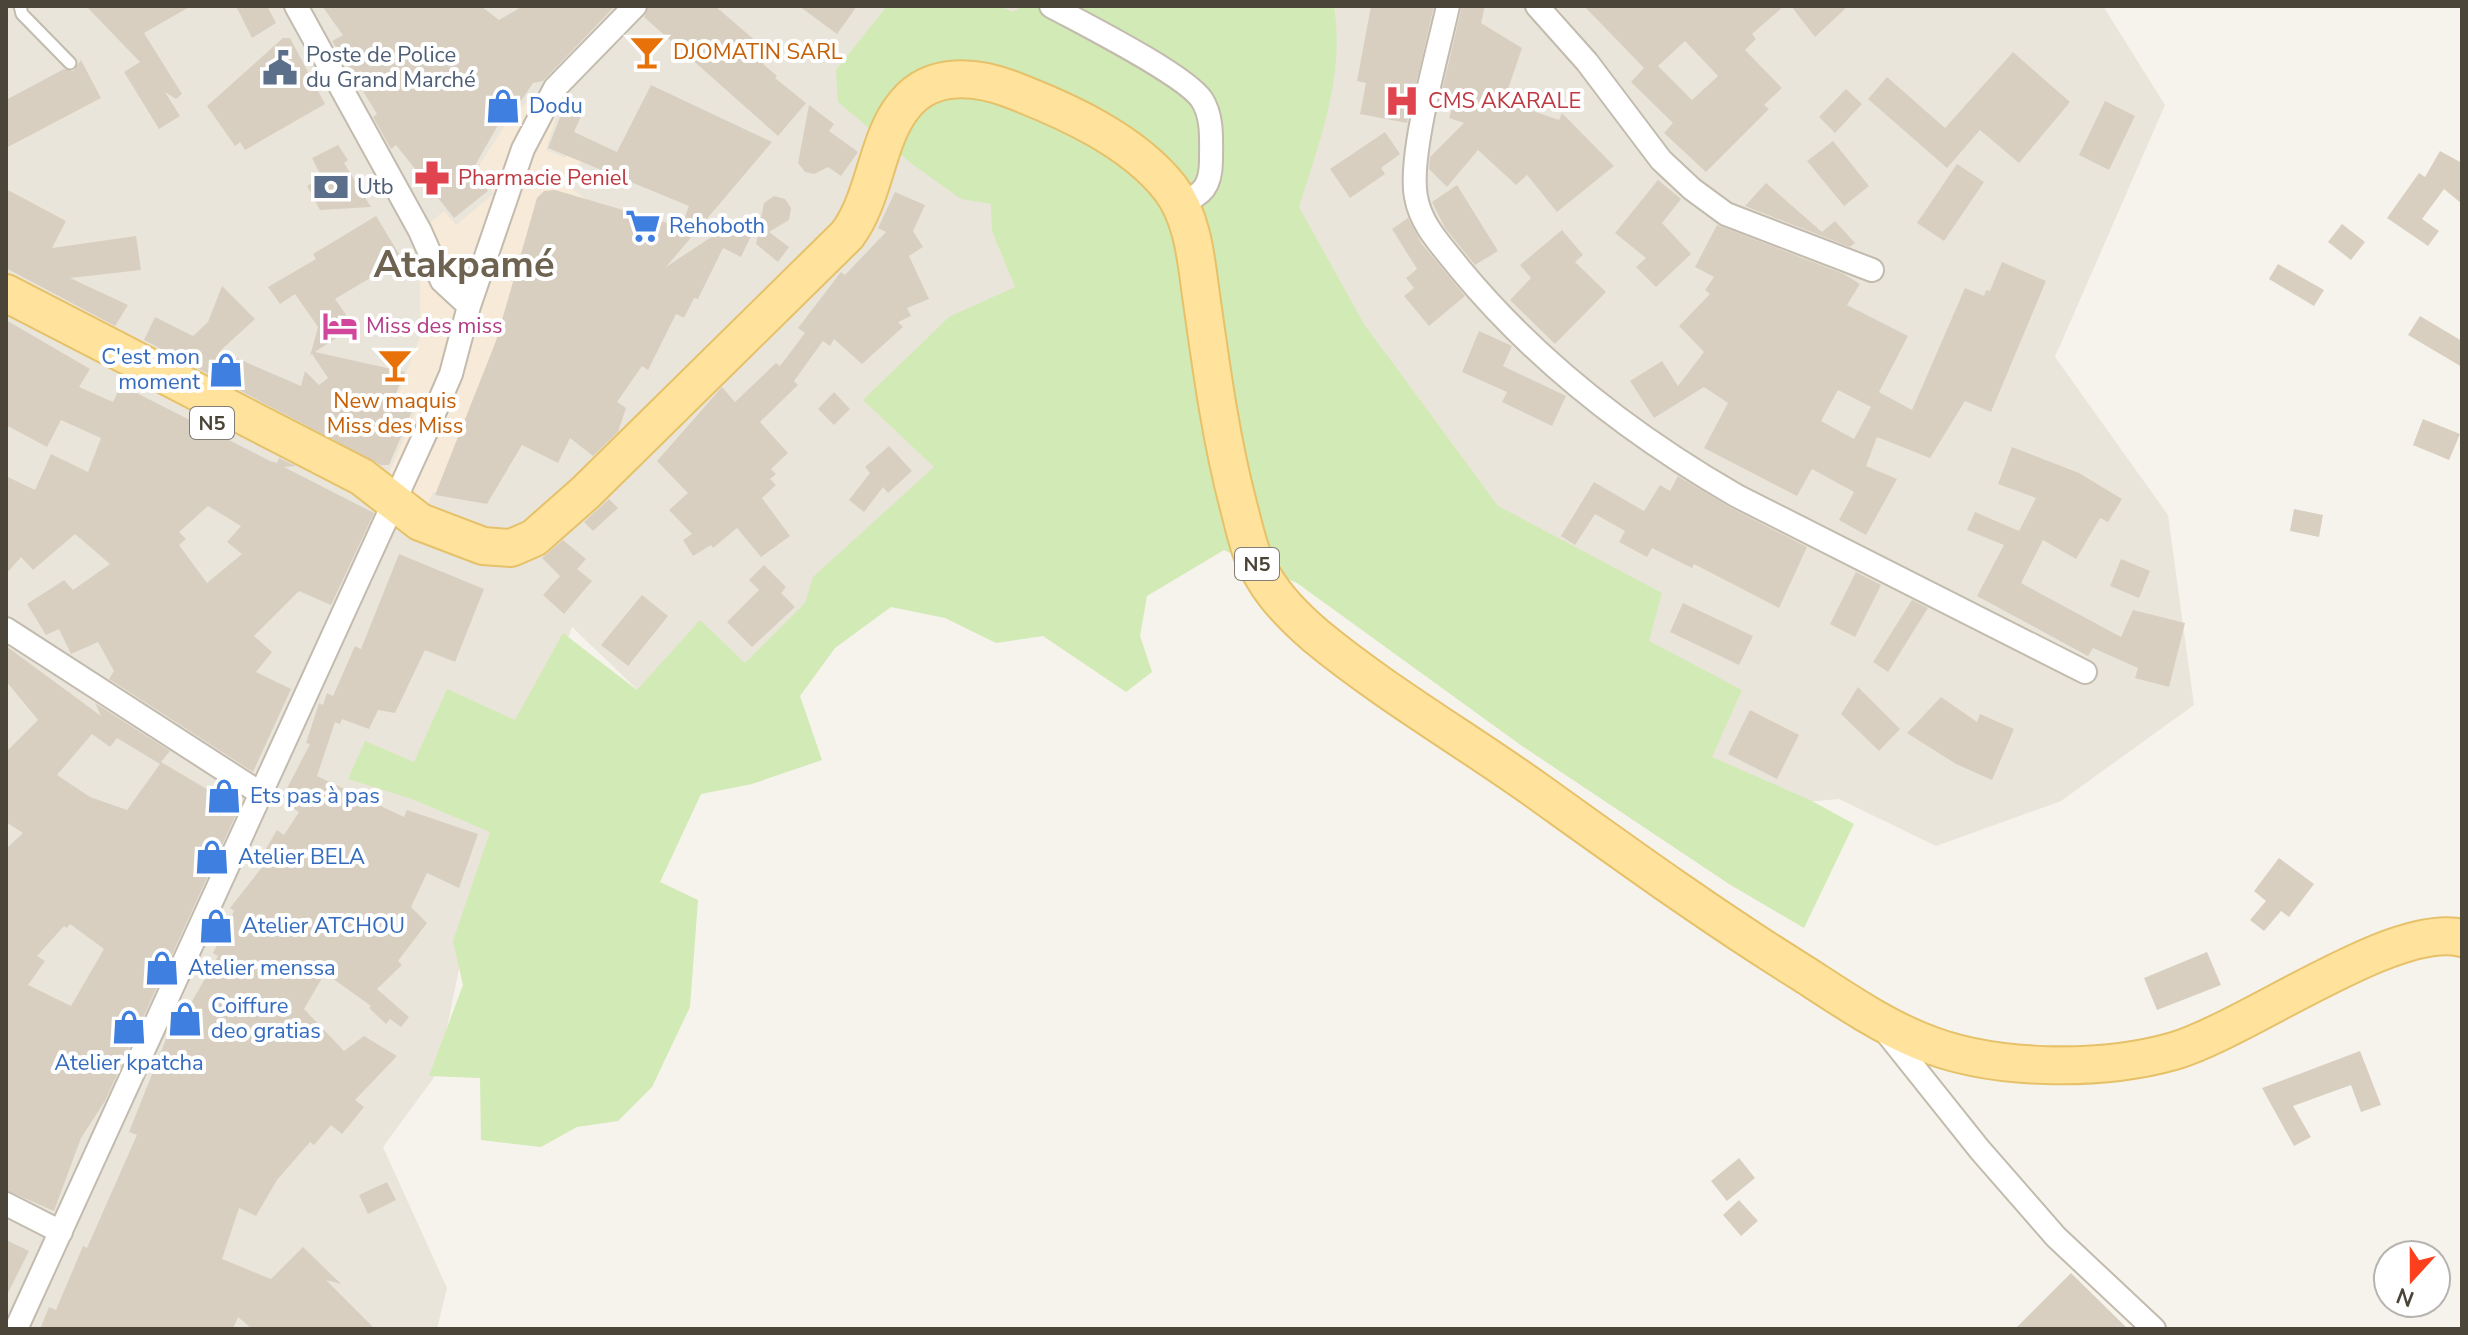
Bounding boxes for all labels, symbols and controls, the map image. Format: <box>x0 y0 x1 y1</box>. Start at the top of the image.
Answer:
bar icon: DJOMATIN SARL <box>628 33 666 71</box>
place label: DJOMATIN SARL <box>673 37 843 67</box>
place label: Poste de Police du Grand Marché <box>306 40 476 95</box>
public building icon: Poste de Police du Grand Marché <box>261 49 299 87</box>
hospital icon: CMS AKARALE <box>1383 82 1421 120</box>
place label: CMS AKARALE <box>1428 86 1581 116</box>
shop icon: Dodu <box>484 87 522 125</box>
place label: Dodu <box>529 91 583 121</box>
pharmacy icon: Pharmacie Peniel <box>413 159 451 197</box>
place label: Pharmacie Peniel <box>458 163 629 193</box>
bank icon: Utb <box>312 168 350 206</box>
place label: Utb <box>357 172 394 202</box>
supermarket icon: Rehoboth <box>624 207 662 245</box>
place label: Rehoboth <box>669 211 765 241</box>
district label: Atakpamé <box>374 239 554 290</box>
hotel icon: Miss des miss <box>321 307 359 345</box>
place label: Miss des miss <box>366 311 503 341</box>
place label: C'est mon moment <box>101 342 200 397</box>
bar icon: New maquis Miss des Miss <box>376 346 414 384</box>
shop icon: C'est mon moment <box>207 351 245 389</box>
place label: New maquis Miss des Miss <box>327 386 463 441</box>
road number: N5 <box>190 407 234 439</box>
road number: N5 <box>1235 548 1279 580</box>
shop icon: Ets pas à pas <box>205 777 243 815</box>
place label: Ets pas à pas <box>250 781 380 811</box>
shop icon: Atelier BELA <box>193 838 231 876</box>
place label: Atelier BELA <box>238 842 365 872</box>
shop icon: Atelier ATCHOU <box>197 907 235 945</box>
place label: Atelier ATCHOU <box>242 911 405 941</box>
shop icon: Atelier menssa <box>143 949 181 987</box>
place label: Atelier menssa <box>188 953 336 983</box>
place label: Coiffure deo gratias <box>211 991 321 1046</box>
shop icon: Coiffure deo gratias <box>166 1000 204 1038</box>
shop icon: Atelier kpatcha <box>110 1008 148 1046</box>
place label: Atelier kpatcha <box>54 1048 204 1078</box>
north arrow <box>2372 1239 2452 1319</box>
text: N <box>2392 1280 2418 1314</box>

